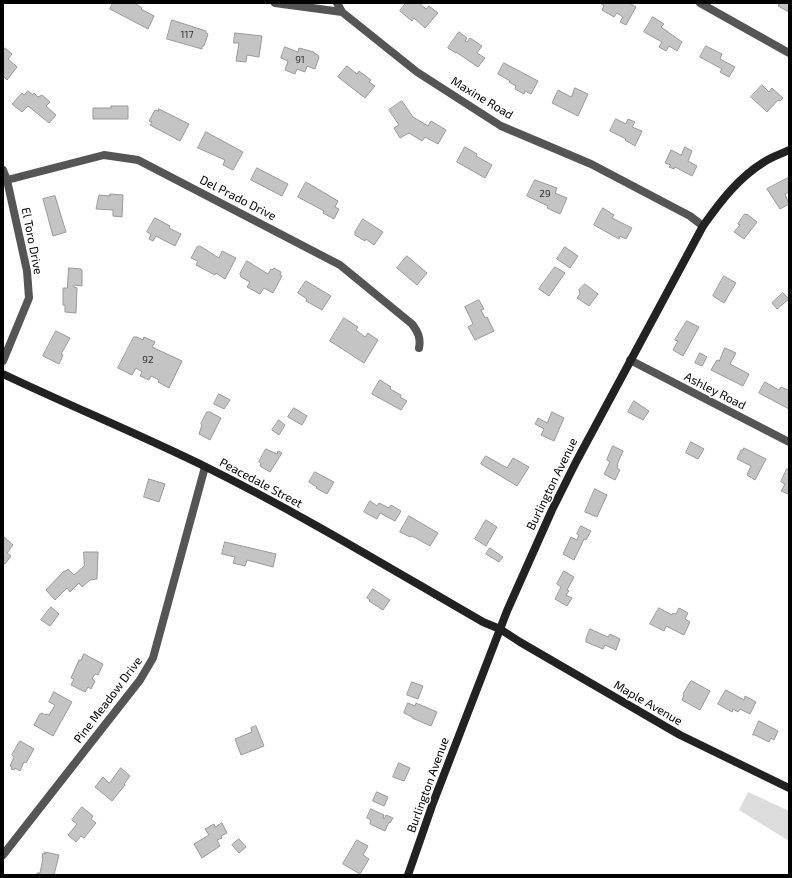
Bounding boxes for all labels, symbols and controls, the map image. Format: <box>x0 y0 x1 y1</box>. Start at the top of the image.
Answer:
house number: 117 <box>180 29 194 41</box>
house number: 91 <box>295 54 305 66</box>
street label: Maxine Road <box>448 74 516 122</box>
street label: Del Prado Drive <box>197 173 279 223</box>
house number: 29 <box>539 188 551 200</box>
street label: El Toro Drive <box>18 206 46 276</box>
house number: 92 <box>142 354 154 366</box>
street label: Ashley Road <box>682 369 748 413</box>
street label: Burlington Avenue <box>523 436 581 532</box>
street label: Peacedale Street <box>217 455 305 511</box>
street label: Pine Meadow Drive <box>71 654 145 746</box>
street label: Maple Avenue <box>611 678 685 728</box>
street label: Burlington Avenue <box>404 735 452 835</box>

